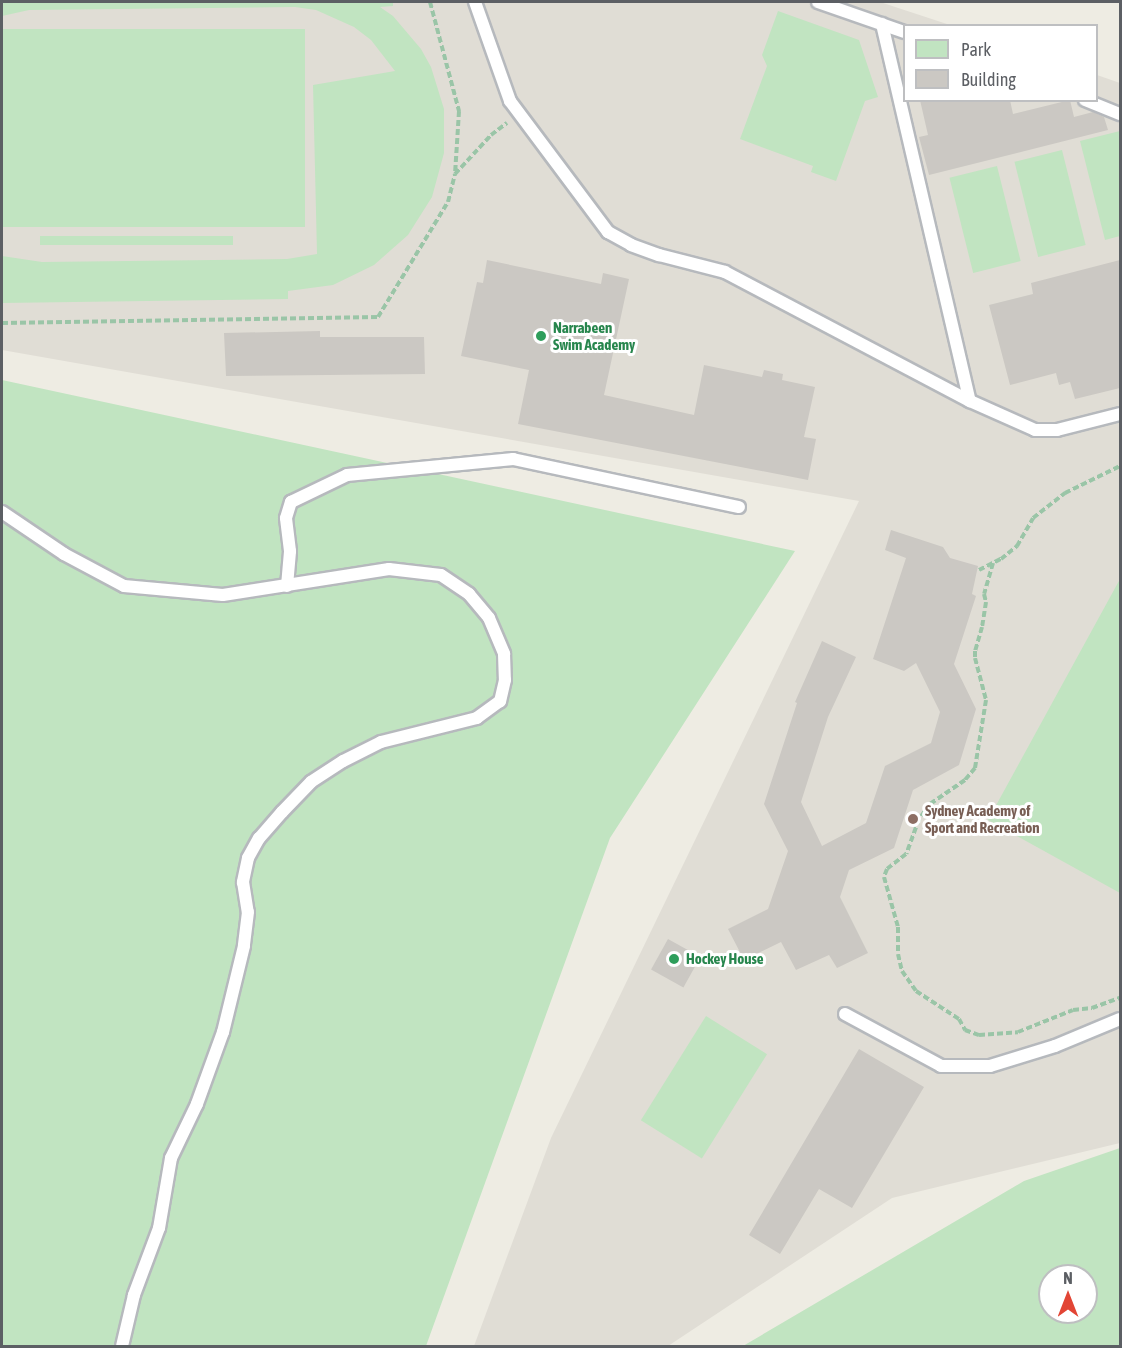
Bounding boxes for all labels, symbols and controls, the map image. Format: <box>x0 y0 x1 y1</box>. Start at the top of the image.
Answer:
legend <box>903 24 1098 102</box>
text: Park <box>961 39 991 60</box>
text: Building <box>961 69 1016 90</box>
place label: Narrabeen Swim Academy <box>553 318 635 353</box>
marker: Narrabeen Swim Academy <box>534 329 548 343</box>
place label: Sydney Academy of Sport and Recreation <box>925 801 1040 836</box>
marker: Sydney Academy of Sport and Recreation <box>906 812 920 826</box>
place label: Hockey House <box>686 950 764 968</box>
marker: Hockey House <box>667 952 681 966</box>
north arrow <box>1038 1264 1098 1324</box>
text: N <box>1063 1269 1073 1287</box>

